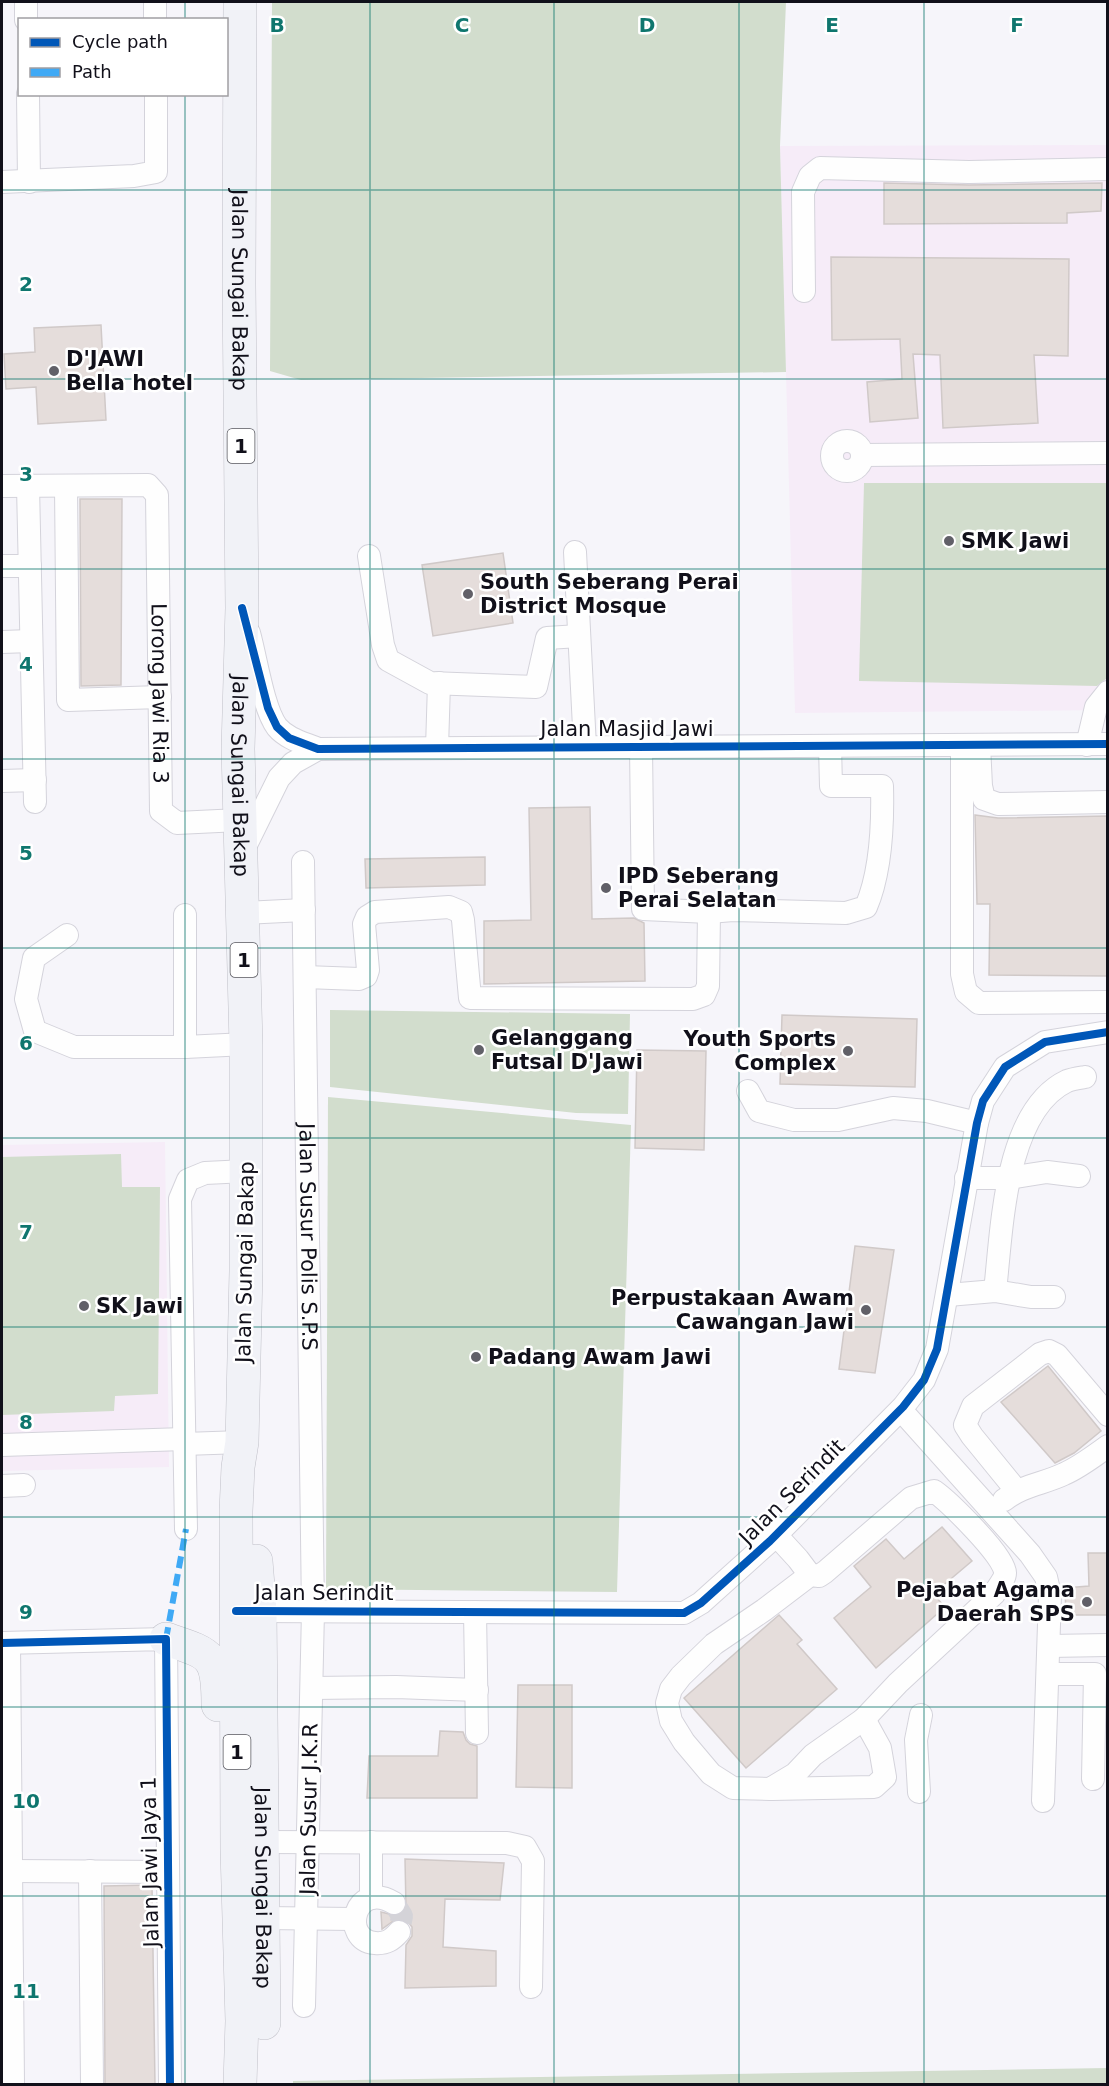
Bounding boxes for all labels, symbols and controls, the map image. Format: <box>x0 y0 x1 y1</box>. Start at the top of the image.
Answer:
text: B <box>269 13 285 37</box>
text: C <box>455 13 469 37</box>
text: D <box>639 13 655 37</box>
text: E <box>825 13 839 37</box>
text: F <box>1010 13 1024 37</box>
legend <box>18 18 228 96</box>
text: Cycle path <box>72 31 168 52</box>
text: Path <box>72 61 112 82</box>
street label: Jalan Sungai Bakap <box>227 187 252 391</box>
text: 2 <box>19 272 33 296</box>
place label: D'JAWI Bella hotel <box>66 347 193 395</box>
marker: D'JAWI Bella hotel <box>47 364 61 378</box>
road number: 1 <box>228 429 254 463</box>
text: 3 <box>19 462 33 486</box>
place label: SMK Jawi <box>961 529 1069 553</box>
marker: SMK Jawi <box>942 534 956 548</box>
place label: South Seberang Perai District Mosque <box>480 570 739 618</box>
marker: South Seberang Perai District Mosque <box>461 587 475 601</box>
street label: Lorong Jawi Ria 3 <box>146 603 173 784</box>
text: 4 <box>19 652 33 676</box>
street label: Jalan Sungai Bakap <box>226 673 253 877</box>
street label: Jalan Masjid Jawi <box>538 717 714 741</box>
text: 5 <box>19 841 33 865</box>
place label: IPD Seberang Perai Selatan <box>618 864 779 912</box>
marker: IPD Seberang Perai Selatan <box>599 881 613 895</box>
road number: 1 <box>230 943 258 977</box>
place label: Gelanggang Futsal D'Jawi <box>491 1026 643 1074</box>
place label: Youth Sports Complex <box>683 1027 836 1075</box>
text: 6 <box>19 1031 33 1055</box>
marker: Gelanggang Futsal D'Jawi <box>472 1043 486 1057</box>
marker: Youth Sports Complex <box>841 1044 855 1058</box>
street label: Jalan Susur Polis S.P.S <box>294 1121 322 1351</box>
street label: Jalan Sungai Bakap <box>231 1161 259 1365</box>
text: 7 <box>19 1220 33 1244</box>
place label: Perpustakaan Awam Cawangan Jawi <box>611 1286 854 1334</box>
place label: SK Jawi <box>96 1294 183 1318</box>
marker: SK Jawi <box>77 1299 91 1313</box>
marker: Perpustakaan Awam Cawangan Jawi <box>859 1303 873 1317</box>
place label: Padang Awam Jawi <box>488 1345 711 1369</box>
marker: Padang Awam Jawi <box>469 1350 483 1364</box>
text: 8 <box>19 1410 33 1434</box>
street label: Jalan Serindit <box>733 1434 850 1551</box>
place label: Pejabat Agama Daerah SPS <box>896 1578 1075 1626</box>
street label: Jalan Serindit <box>252 1581 394 1605</box>
marker: Pejabat Agama Daerah SPS <box>1080 1595 1094 1609</box>
text: 9 <box>19 1600 33 1624</box>
street label: Jalan Susur J.K.R <box>295 1723 322 1897</box>
road number: 1 <box>224 1735 250 1769</box>
street label: Jalan Jawi Jaya 1 <box>137 1776 164 1950</box>
street label: Jalan Sungai Bakap <box>250 1785 276 1989</box>
text: 10 <box>12 1789 40 1813</box>
text: 11 <box>12 1979 40 2003</box>

